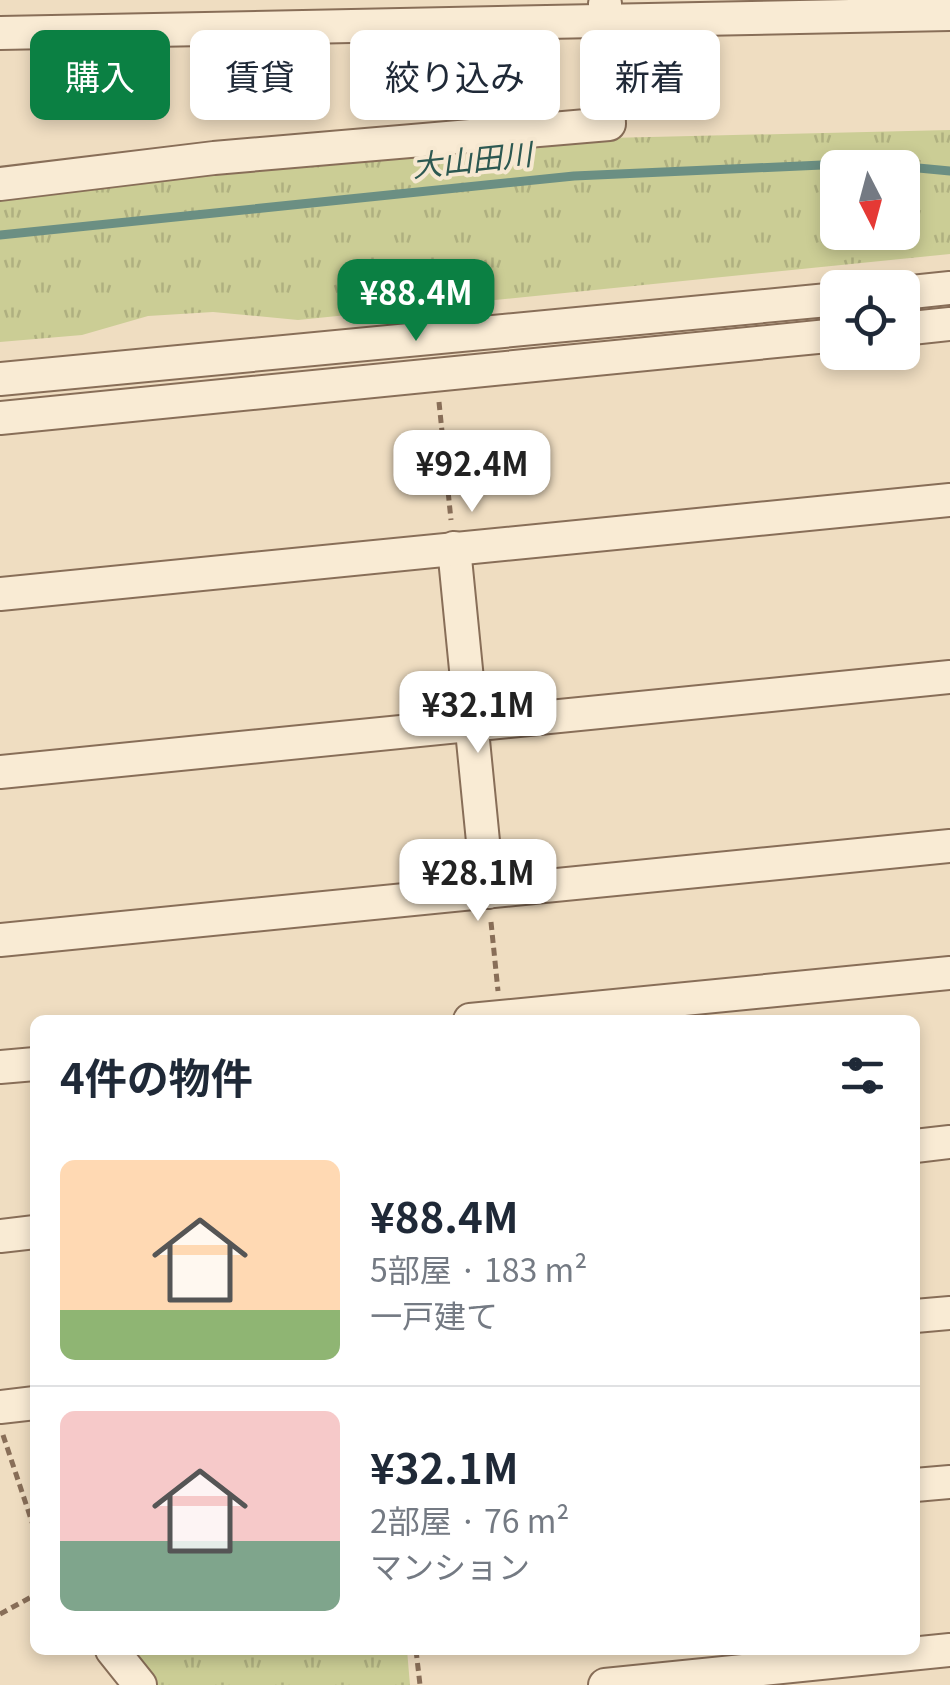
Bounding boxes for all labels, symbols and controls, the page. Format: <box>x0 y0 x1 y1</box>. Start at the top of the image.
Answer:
chip: 購入 <box>30 30 170 120</box>
chip: 賃貸 <box>190 30 330 120</box>
chip: 絞り込み <box>350 30 560 120</box>
chip: 新着 <box>580 30 720 120</box>
water label: 大山田川 <box>410 130 537 186</box>
north arrow <box>820 150 920 250</box>
map controls <box>820 150 920 370</box>
pin: ¥88.4M <box>335 259 497 344</box>
text: ¥88.4M <box>359 268 473 314</box>
button: locate <box>820 270 920 370</box>
pin: ¥92.4M <box>391 430 553 515</box>
text: ¥92.4M <box>415 439 529 485</box>
pin: ¥32.1M <box>397 671 559 756</box>
text: ¥32.1M <box>421 680 535 726</box>
pin: ¥28.1M <box>397 839 559 924</box>
text: ¥28.1M <box>421 848 535 894</box>
text: 4件の物件 <box>60 1045 253 1106</box>
icon: filters <box>835 1048 890 1103</box>
text: ¥88.4M <box>370 1184 519 1245</box>
icon: home <box>140 1200 260 1320</box>
text: 5部屋 · 183 m² <box>370 1245 587 1291</box>
text: 一戸建て <box>370 1291 498 1337</box>
text: ¥32.1M <box>370 1435 519 1496</box>
icon: home <box>140 1451 260 1571</box>
text: 2部屋 · 76 m² <box>370 1496 570 1542</box>
text: マンション <box>370 1542 530 1588</box>

